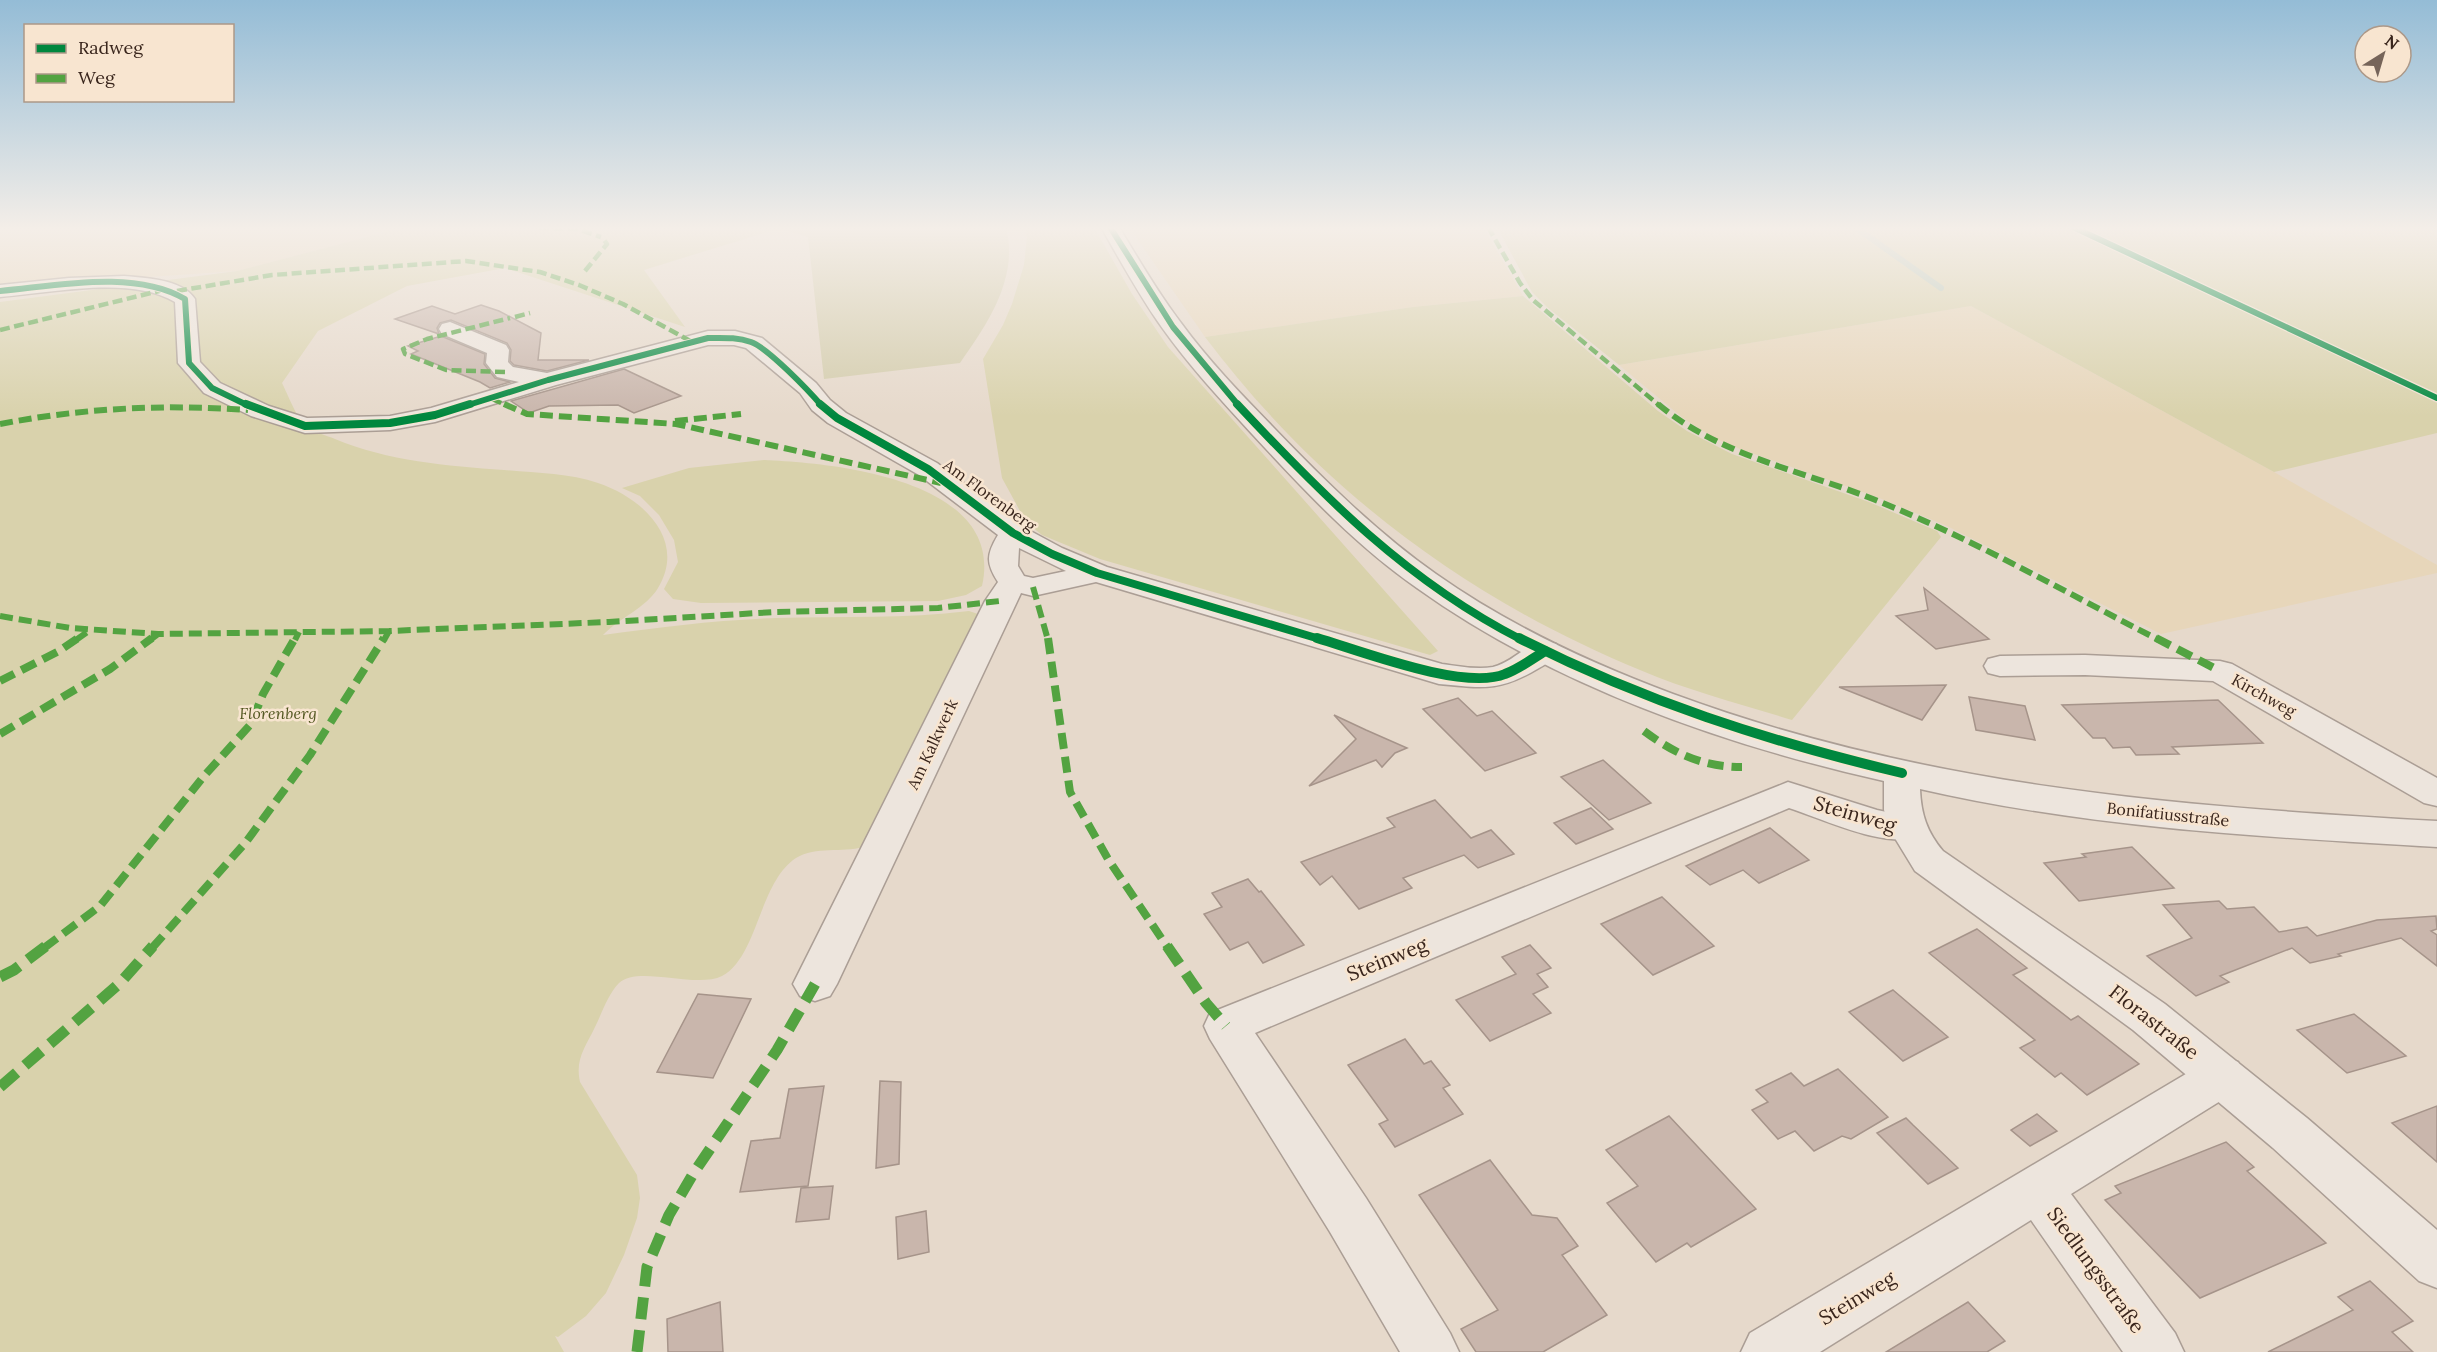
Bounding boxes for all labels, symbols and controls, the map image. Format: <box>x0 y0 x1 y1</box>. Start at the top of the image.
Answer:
legend <box>24 24 234 102</box>
north arrow <box>2353 24 2413 84</box>
text: N <box>2381 30 2403 54</box>
text: Radweg <box>78 36 144 59</box>
text: Weg <box>78 66 116 89</box>
street label: Am Florenberg <box>939 454 1041 536</box>
street label: Kirchweg <box>2228 669 2301 721</box>
street label: Am Kalkwerk <box>902 695 962 793</box>
park label: Florenberg <box>239 703 317 723</box>
street label: Steinweg <box>1811 790 1900 837</box>
street label: Bonifatiusstraße <box>2106 798 2231 830</box>
street label: Steinweg <box>1343 931 1432 986</box>
street label: Florastraße <box>2104 979 2204 1065</box>
street label: Siedlungsstraße <box>2042 1202 2151 1338</box>
street label: Steinweg <box>1814 1265 1900 1330</box>

